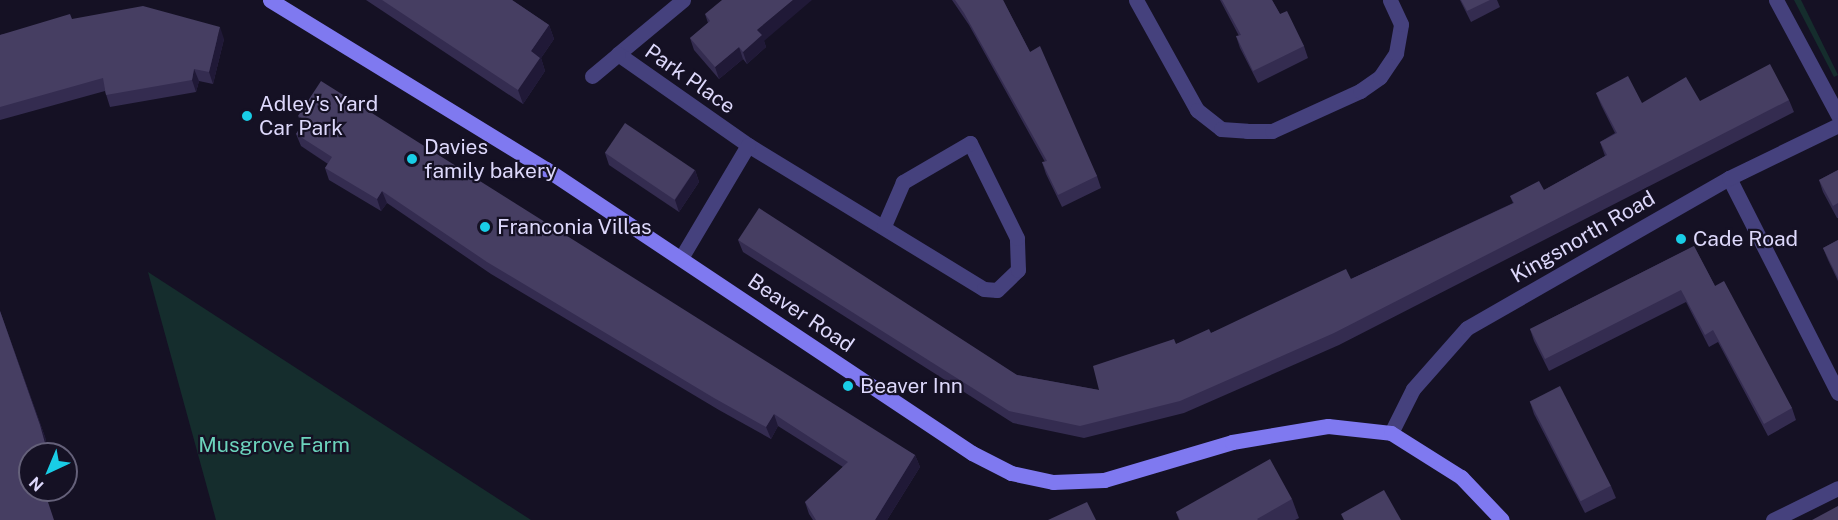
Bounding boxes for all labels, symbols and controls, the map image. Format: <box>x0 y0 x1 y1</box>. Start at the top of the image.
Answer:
street label: Park Place <box>640 39 740 119</box>
place label: Adley's Yard Car Park <box>259 91 378 141</box>
marker: Adley's Yard Car Park <box>240 109 254 123</box>
place label: Davies family bakery <box>424 134 557 184</box>
marker: Davies family bakery <box>405 152 419 166</box>
street label: Kingsnorth Road <box>1507 186 1659 288</box>
place label: Franconia Villas <box>497 214 652 240</box>
marker: Franconia Villas <box>478 220 492 234</box>
place label: Cade Road <box>1693 226 1798 252</box>
marker: Cade Road <box>1674 232 1688 246</box>
street label: Beaver Road <box>743 268 859 358</box>
place label: Beaver Inn <box>860 373 963 399</box>
marker: Beaver Inn <box>841 379 855 393</box>
park label: Musgrove Farm <box>198 432 350 458</box>
north arrow <box>18 442 78 502</box>
text: N <box>25 473 48 495</box>

